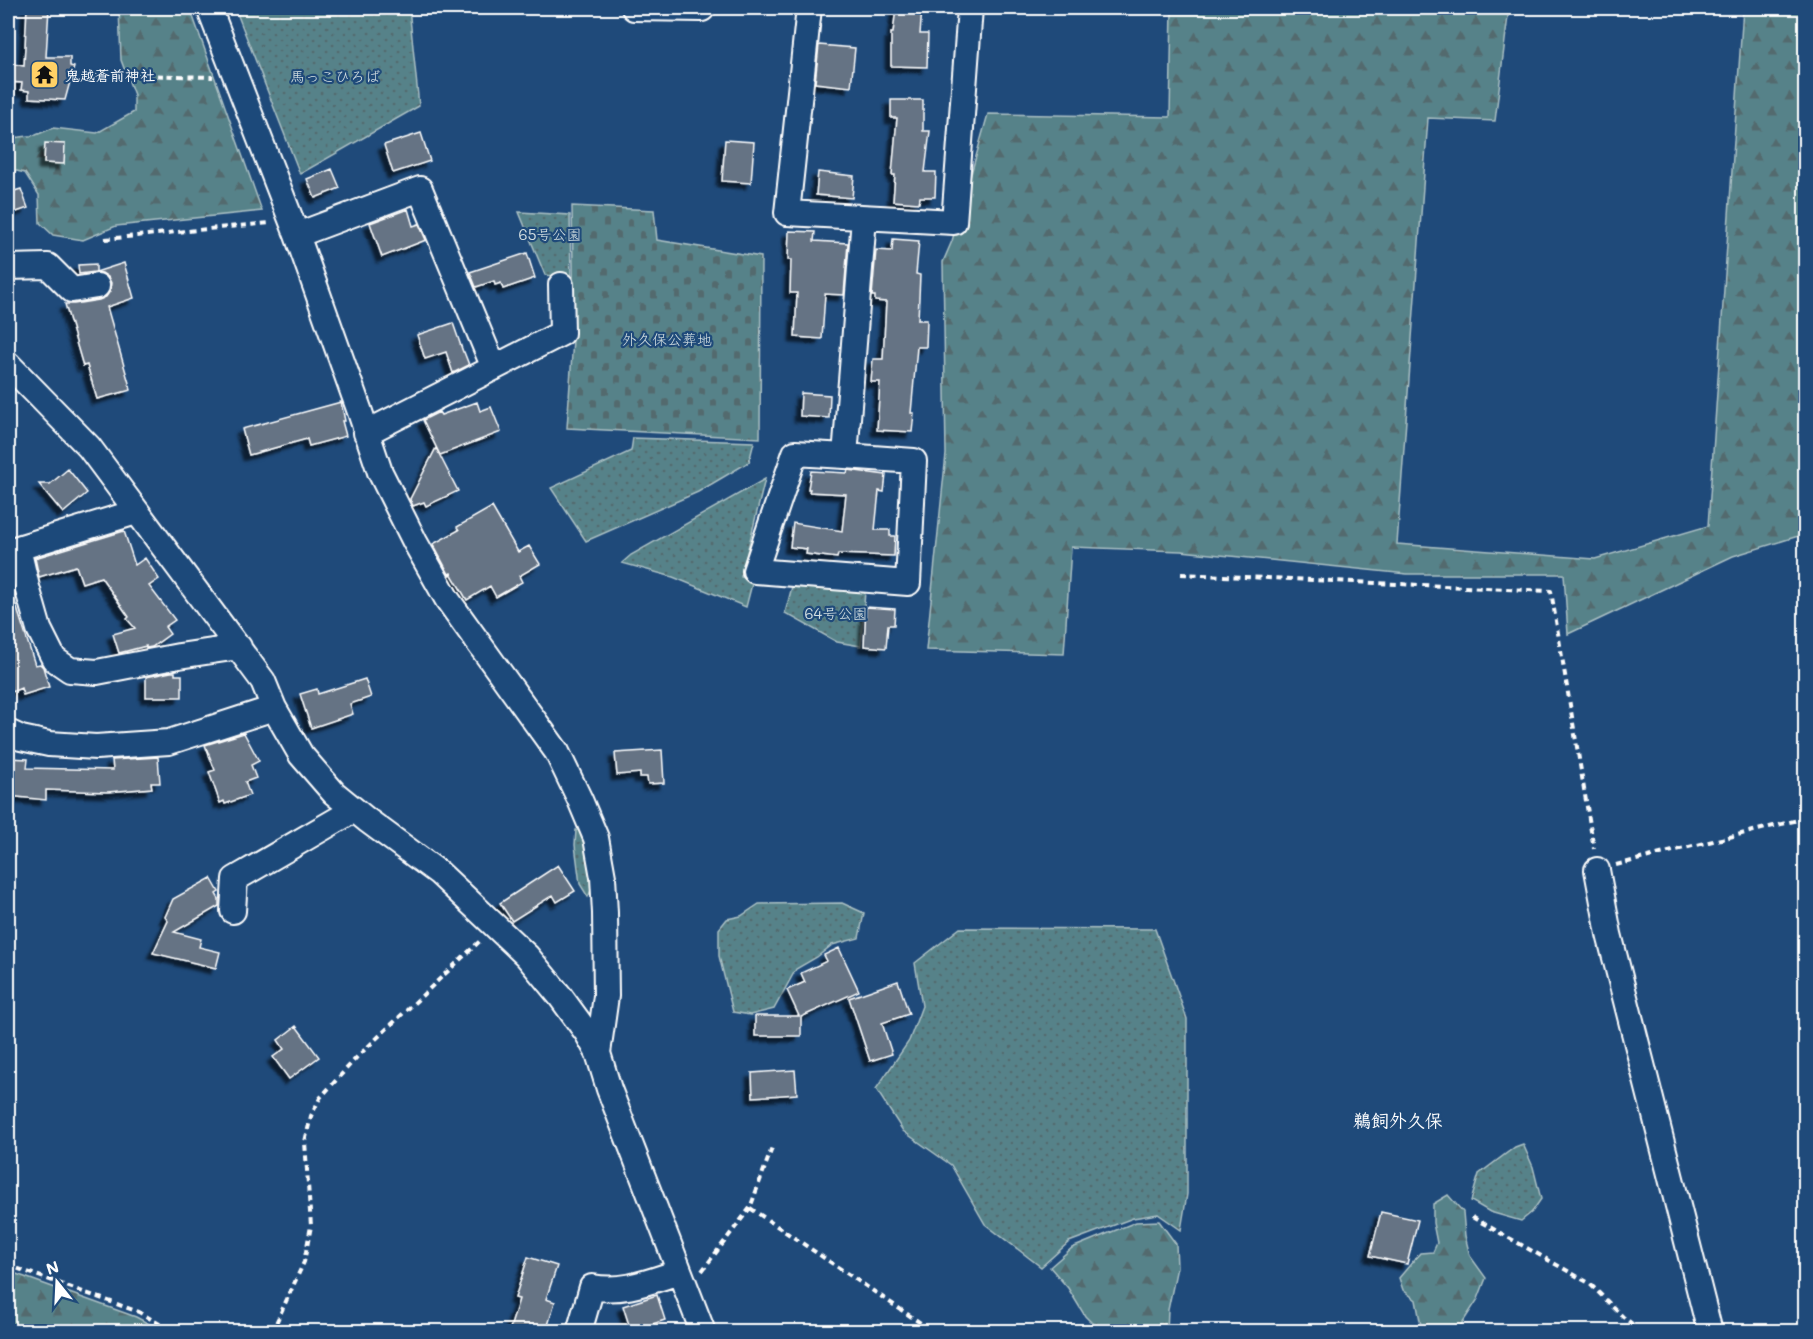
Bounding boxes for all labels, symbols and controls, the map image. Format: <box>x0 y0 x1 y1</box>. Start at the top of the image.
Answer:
temple icon: 鬼越蒼前神社 <box>28 59 60 91</box>
place label: 鬼越蒼前神社 <box>65 65 155 85</box>
park label: 馬っこひろば <box>290 66 380 86</box>
park label: 65号公園 <box>519 224 581 244</box>
park label: 外久保公葬地 <box>622 329 712 349</box>
park label: 64号公園 <box>805 603 867 623</box>
district label: 鵜飼外久保 <box>1353 1108 1443 1132</box>
north arrow <box>27 1252 87 1312</box>
text: N <box>43 1255 61 1279</box>

